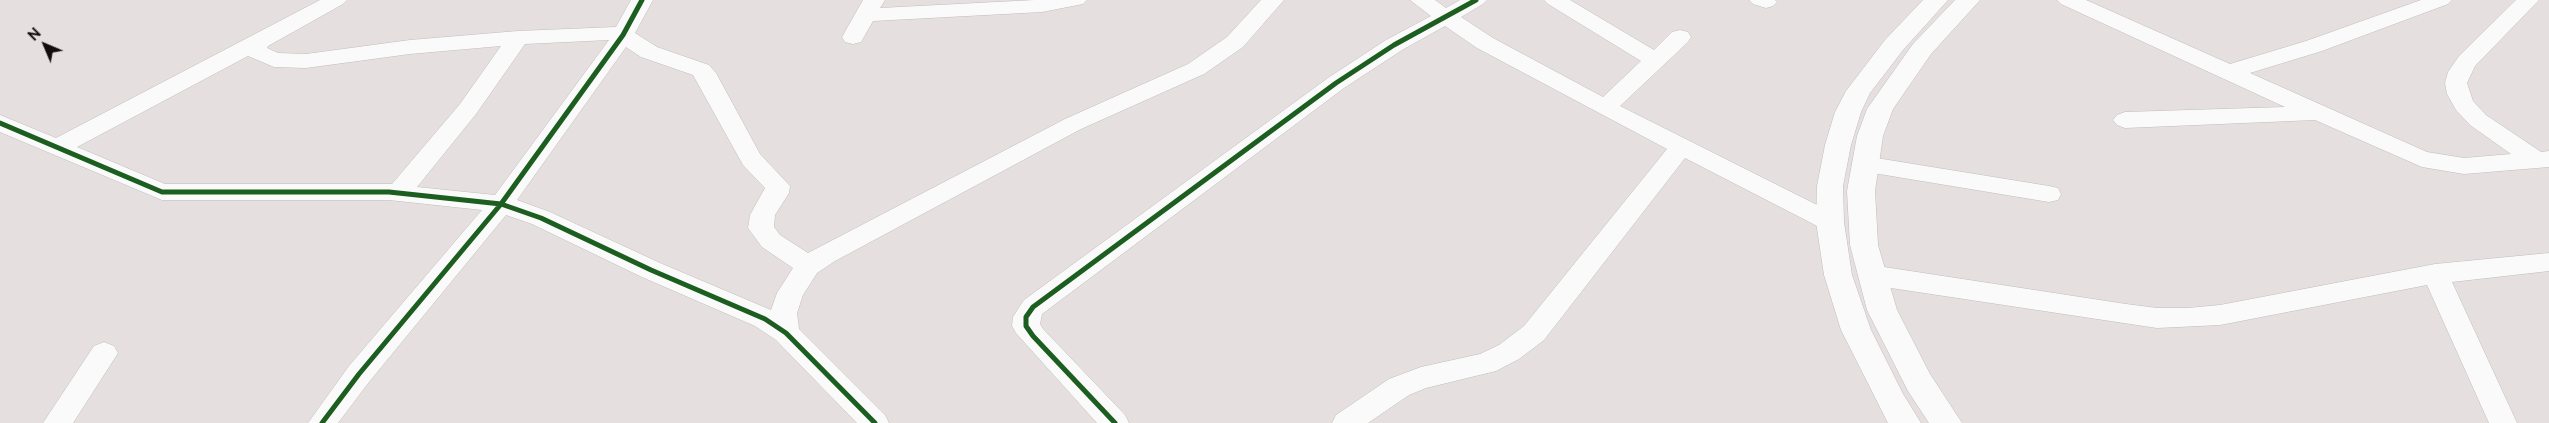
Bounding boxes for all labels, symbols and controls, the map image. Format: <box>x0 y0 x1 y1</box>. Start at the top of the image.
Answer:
north arrow <box>20 20 70 70</box>
text: N <box>25 25 44 44</box>

